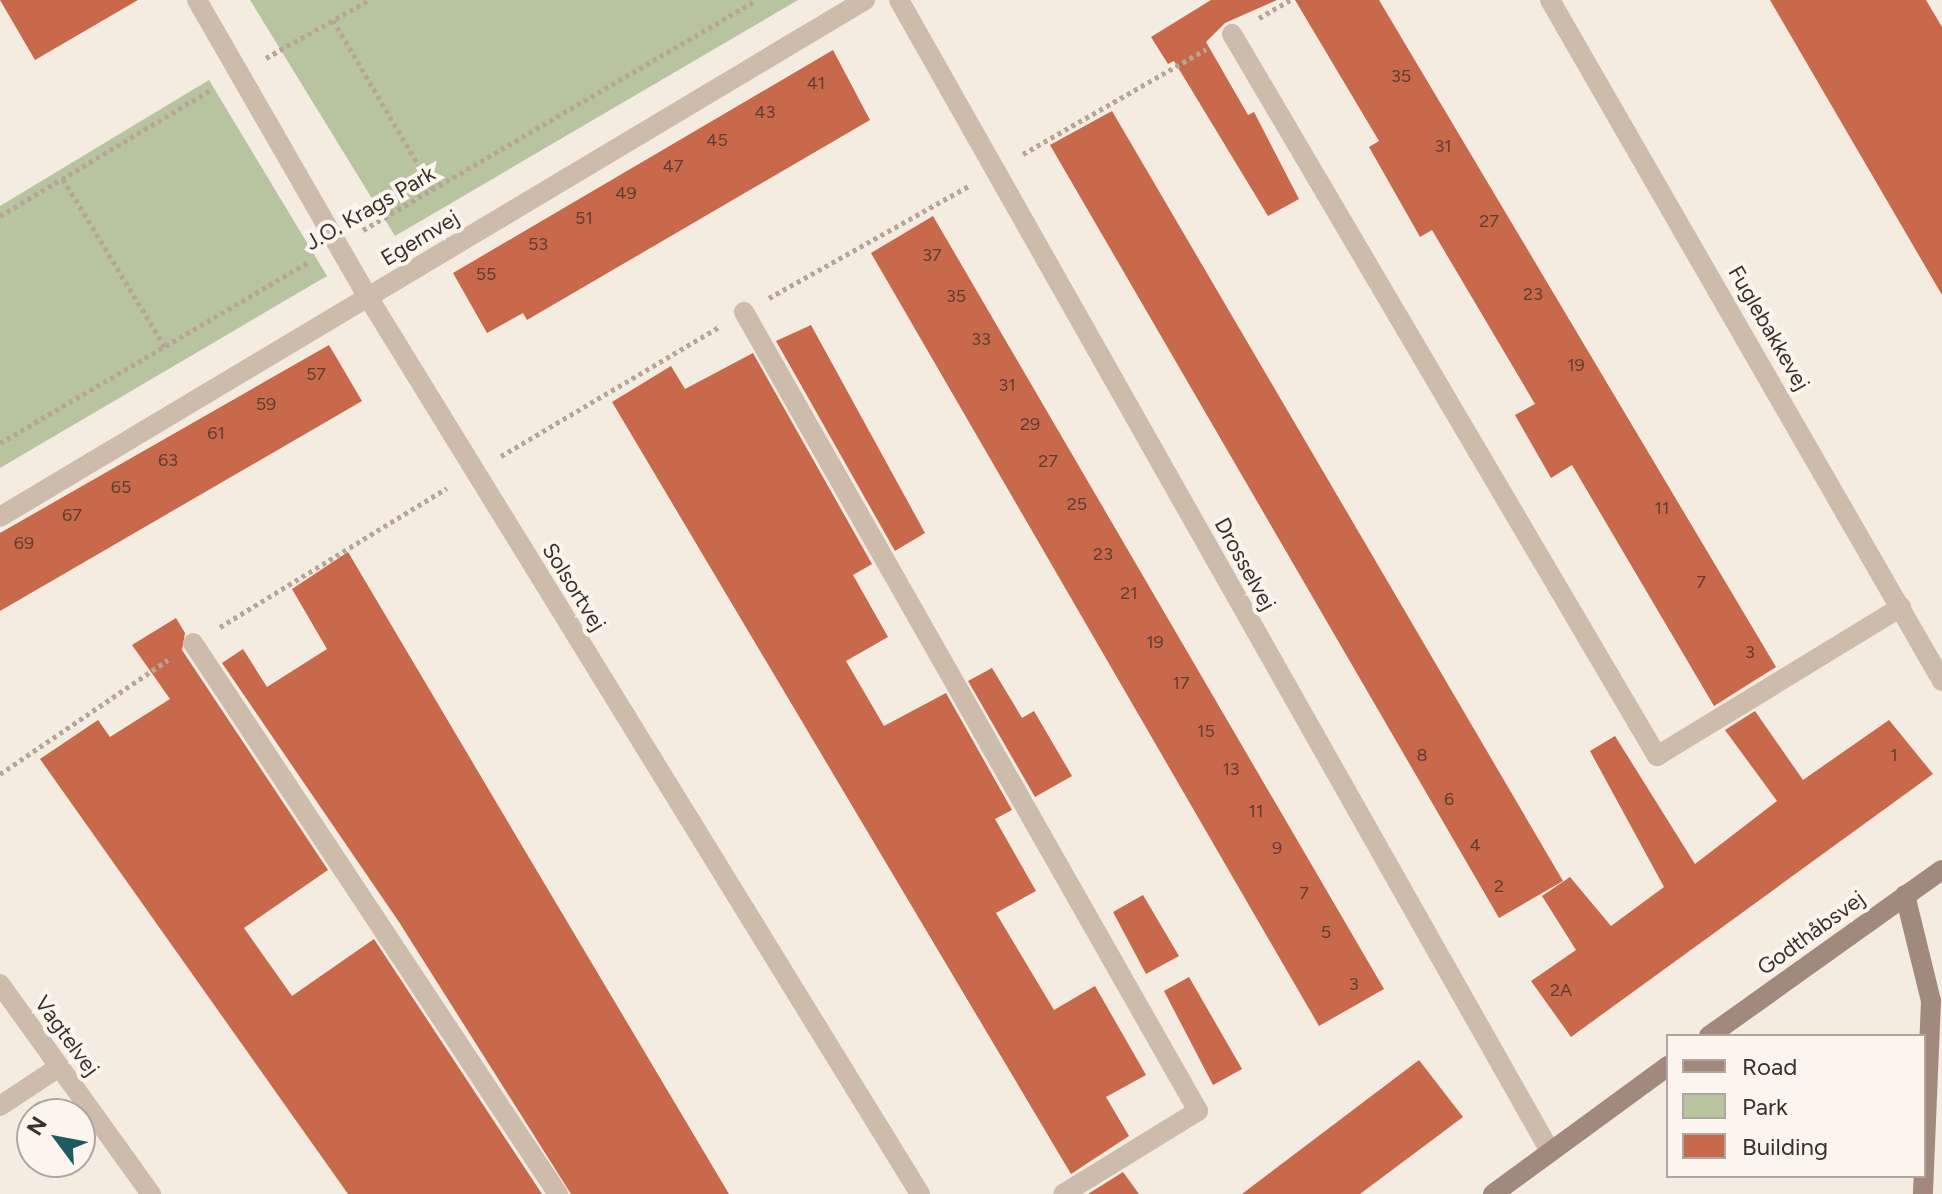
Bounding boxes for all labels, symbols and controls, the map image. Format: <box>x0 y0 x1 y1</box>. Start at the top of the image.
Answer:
house number: 35 <box>1391 65 1411 87</box>
house number: 41 <box>807 72 825 94</box>
house number: 43 <box>755 101 775 123</box>
house number: 45 <box>706 129 728 151</box>
house number: 31 <box>1434 135 1452 157</box>
house number: 47 <box>663 155 683 177</box>
street label: J.O. Krags Park <box>300 160 440 256</box>
house number: 49 <box>615 182 637 204</box>
street label: Egernvej <box>376 204 464 272</box>
house number: 51 <box>575 207 593 229</box>
house number: 27 <box>1479 210 1499 232</box>
house number: 53 <box>528 233 548 255</box>
house number: 37 <box>922 244 942 266</box>
street label: Fuglebakkevej <box>1723 261 1815 395</box>
house number: 55 <box>476 263 496 285</box>
house number: 23 <box>1523 283 1543 305</box>
house number: 35 <box>946 285 966 307</box>
house number: 33 <box>971 328 991 350</box>
house number: 19 <box>1567 354 1585 376</box>
house number: 57 <box>306 363 326 385</box>
house number: 31 <box>998 374 1016 396</box>
house number: 59 <box>256 393 276 415</box>
house number: 29 <box>1020 413 1040 435</box>
house number: 61 <box>207 422 225 444</box>
house number: 63 <box>158 449 178 471</box>
house number: 27 <box>1038 450 1058 472</box>
house number: 65 <box>111 476 131 498</box>
house number: 25 <box>1067 493 1087 515</box>
house number: 11 <box>1655 497 1669 519</box>
house number: 67 <box>62 504 82 526</box>
street label: Drosselvej <box>1209 513 1281 615</box>
house number: 69 <box>14 532 34 554</box>
street label: Solsortvej <box>537 538 611 636</box>
house number: 23 <box>1093 543 1113 565</box>
house number: 7 <box>1696 571 1706 593</box>
house number: 21 <box>1120 582 1138 604</box>
house number: 19 <box>1146 631 1164 653</box>
house number: 3 <box>1745 641 1755 663</box>
house number: 17 <box>1172 672 1190 694</box>
house number: 15 <box>1197 720 1215 742</box>
house number: 8 <box>1416 744 1428 766</box>
house number: 1 <box>1890 744 1898 766</box>
house number: 13 <box>1222 758 1240 780</box>
house number: 6 <box>1444 788 1454 810</box>
house number: 11 <box>1249 800 1263 822</box>
house number: 4 <box>1469 834 1481 856</box>
house number: 9 <box>1272 837 1282 859</box>
house number: 2 <box>1494 875 1504 897</box>
house number: 7 <box>1299 882 1309 904</box>
street label: Godthåbsvej <box>1752 885 1870 981</box>
house number: 5 <box>1321 921 1331 943</box>
house number: 3 <box>1349 973 1359 995</box>
house number: 2A <box>1550 979 1572 1001</box>
street label: Vagtelvej <box>29 991 105 1081</box>
legend <box>1666 1034 1926 1178</box>
text: Road <box>1742 1052 1797 1081</box>
text: Park <box>1742 1092 1788 1121</box>
north arrow <box>16 1098 96 1178</box>
text: N <box>21 1112 53 1140</box>
text: Building <box>1742 1132 1828 1161</box>

